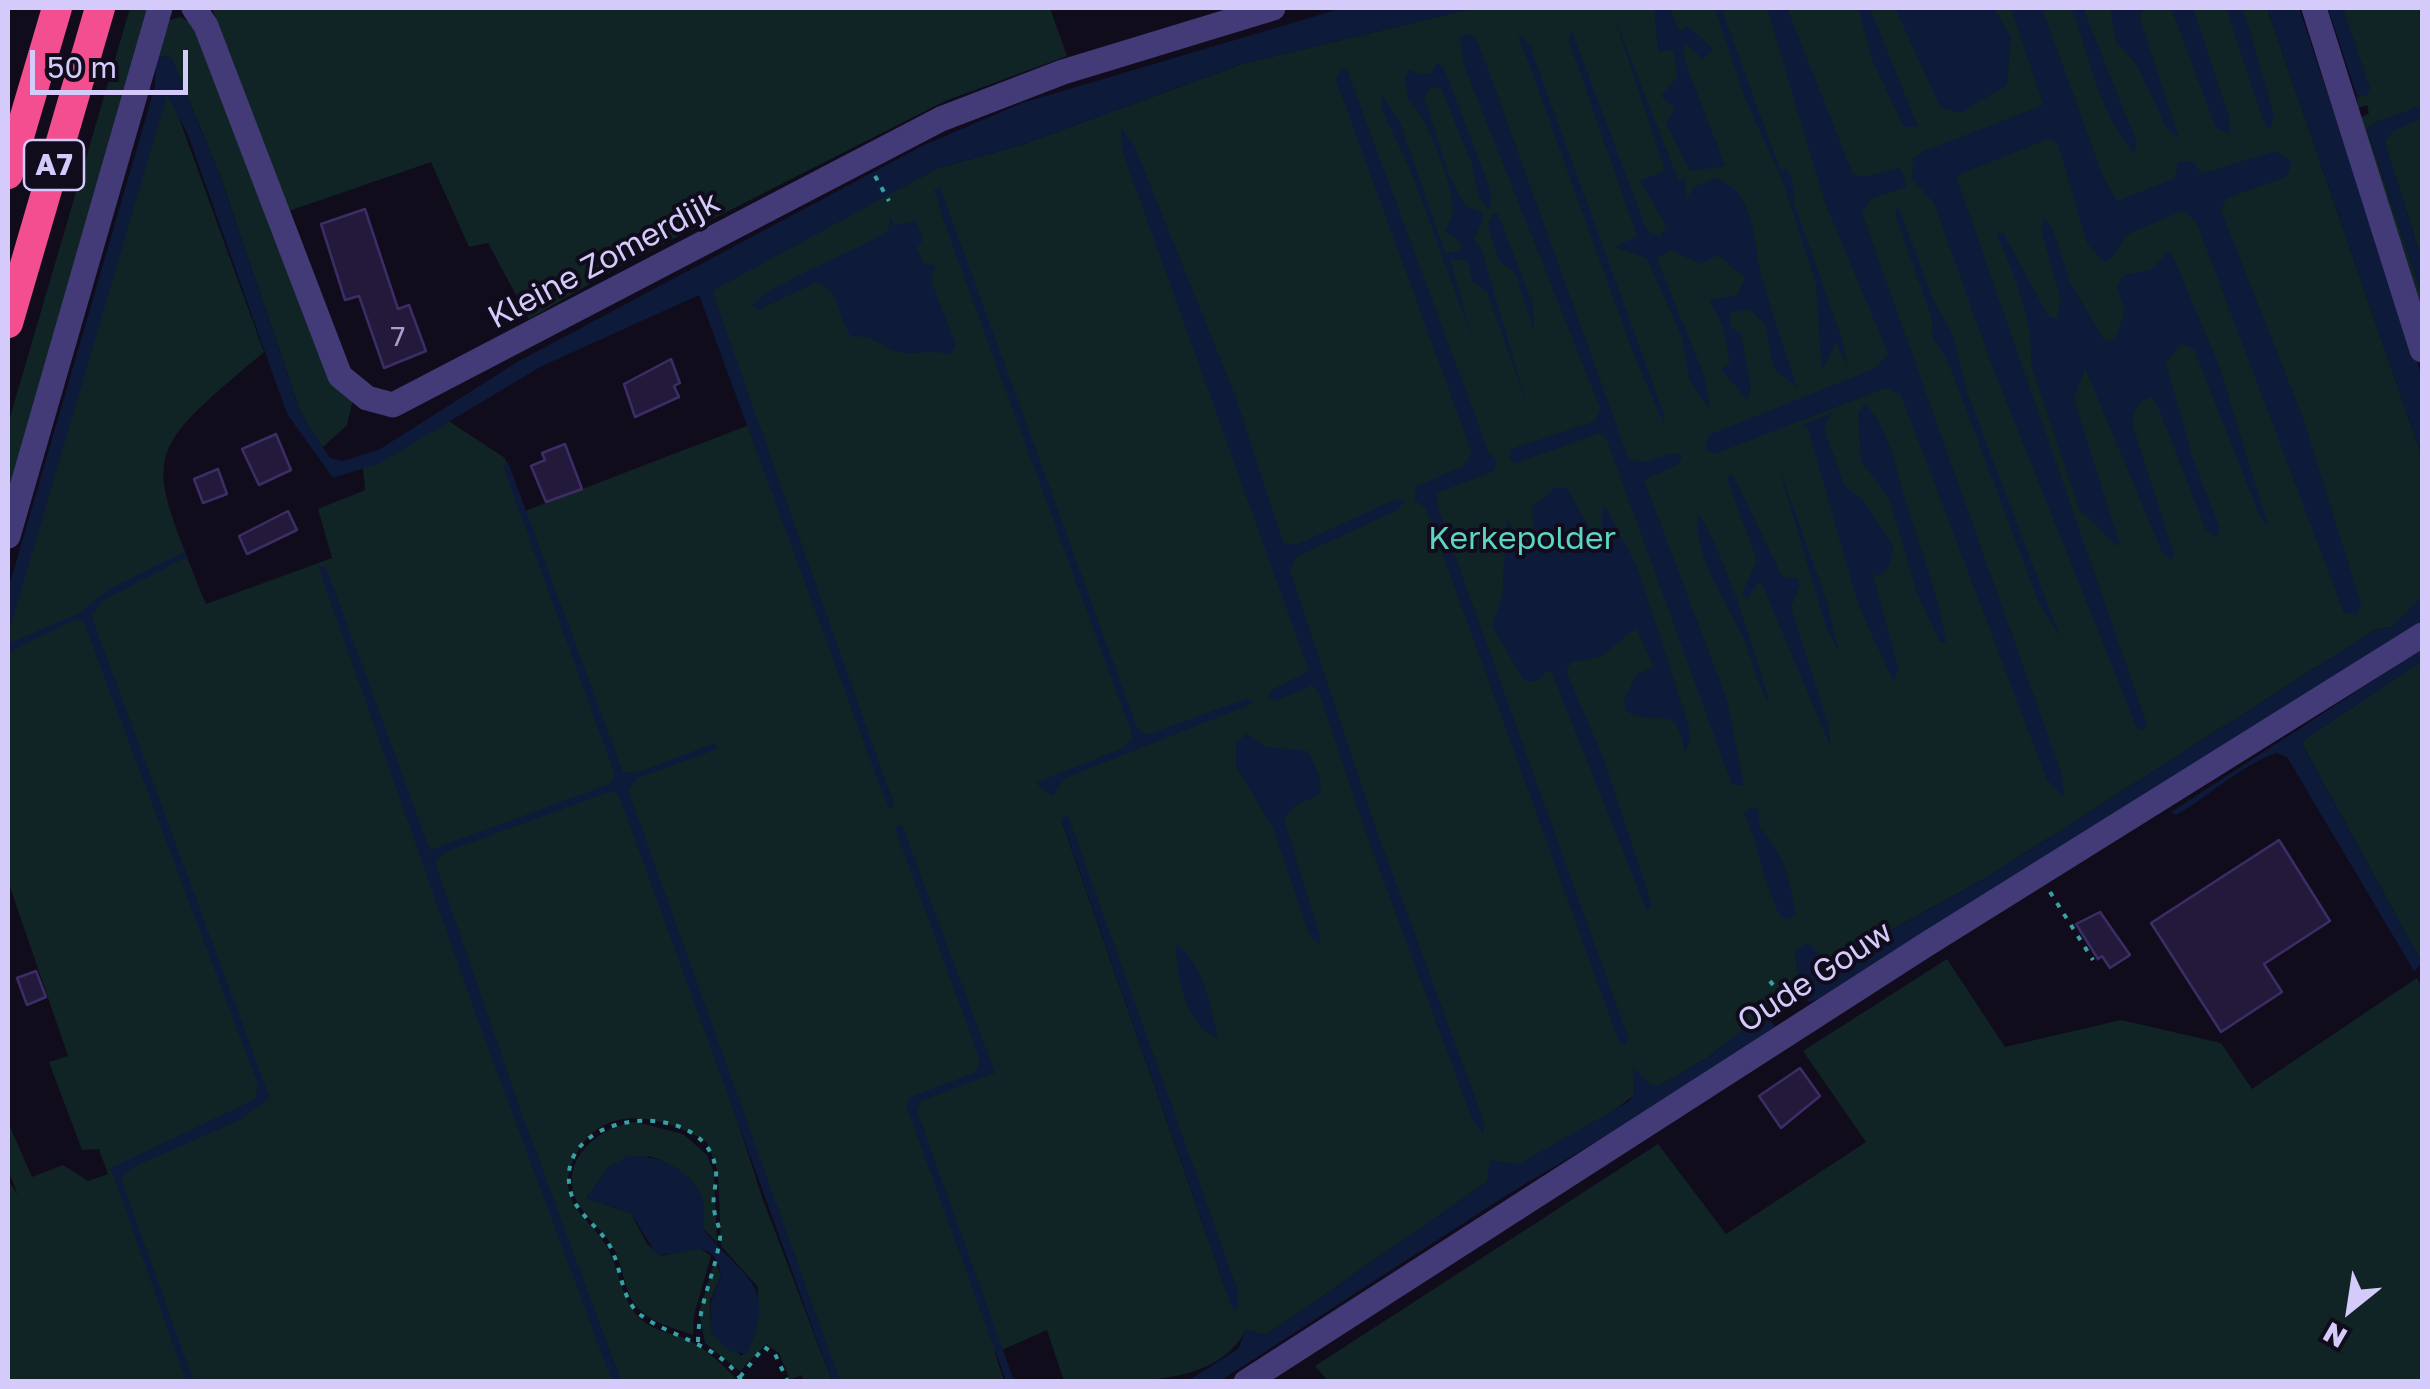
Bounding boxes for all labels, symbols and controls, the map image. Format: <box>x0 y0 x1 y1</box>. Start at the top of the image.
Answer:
scale bar <box>35 30 192 92</box>
text: 50 m <box>47 49 117 85</box>
road number: A7 <box>24 140 84 190</box>
street label: Kleine Zomerdijk <box>482 183 726 337</box>
house number: 7 <box>391 320 405 354</box>
park label: Kerkepolder <box>1428 520 1616 558</box>
street label: Oude Gouw <box>1731 913 1899 1041</box>
north arrow <box>2300 1259 2400 1359</box>
text: N <box>2317 1316 2352 1355</box>

